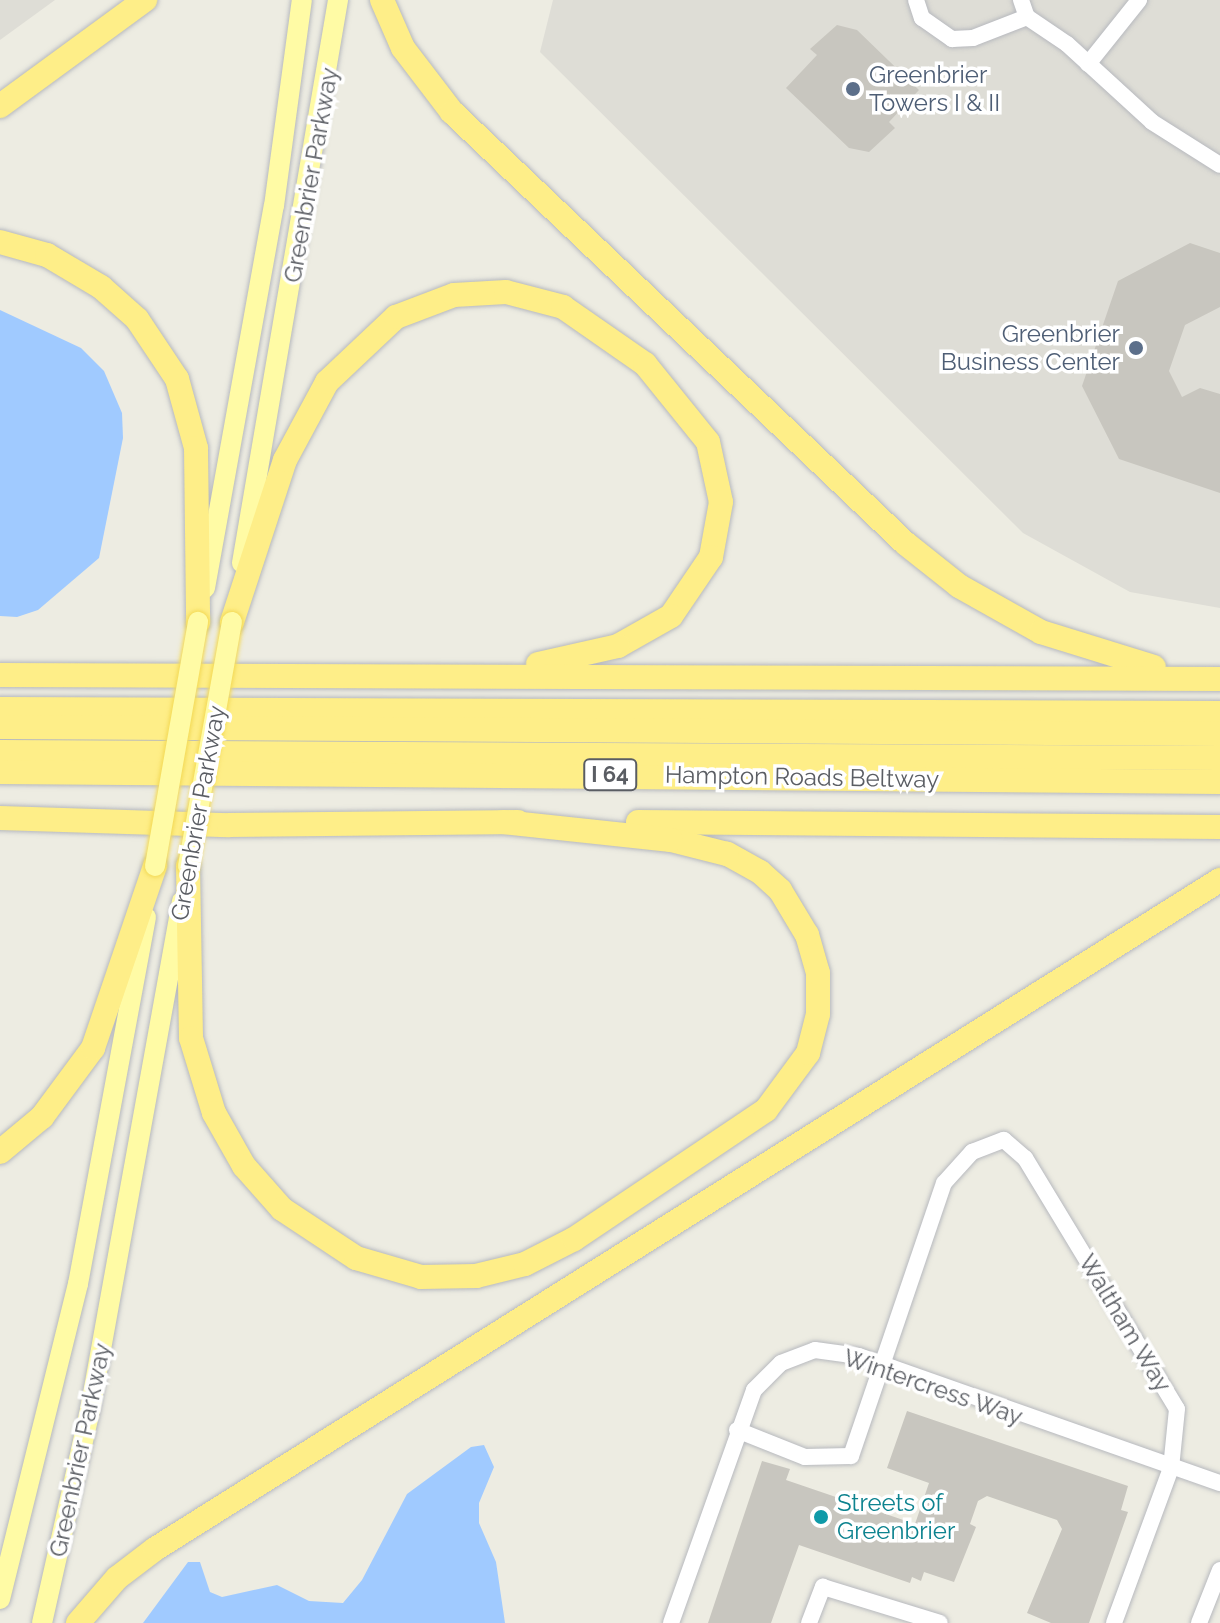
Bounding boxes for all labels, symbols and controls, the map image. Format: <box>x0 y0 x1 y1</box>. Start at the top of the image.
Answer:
place label: Greenbrier Towers I & II <box>869 61 1000 117</box>
street label: Greenbrier Parkway <box>278 65 344 285</box>
marker: Greenbrier Towers I & II <box>844 80 862 98</box>
place label: Greenbrier Business Center <box>941 320 1120 376</box>
marker: Greenbrier Business Center <box>1127 339 1145 357</box>
street label: Greenbrier Parkway <box>165 703 231 923</box>
road number: I 64 <box>582 757 638 793</box>
street label: Hampton Roads Beltway <box>665 760 939 794</box>
street label: Waltham Way <box>1072 1249 1178 1397</box>
street label: Greenbrier Parkway <box>43 1340 117 1560</box>
street label: Wintercress Way <box>839 1343 1027 1431</box>
place label: Streets of Greenbrier <box>837 1489 955 1545</box>
marker: Streets of Greenbrier <box>812 1508 830 1526</box>

